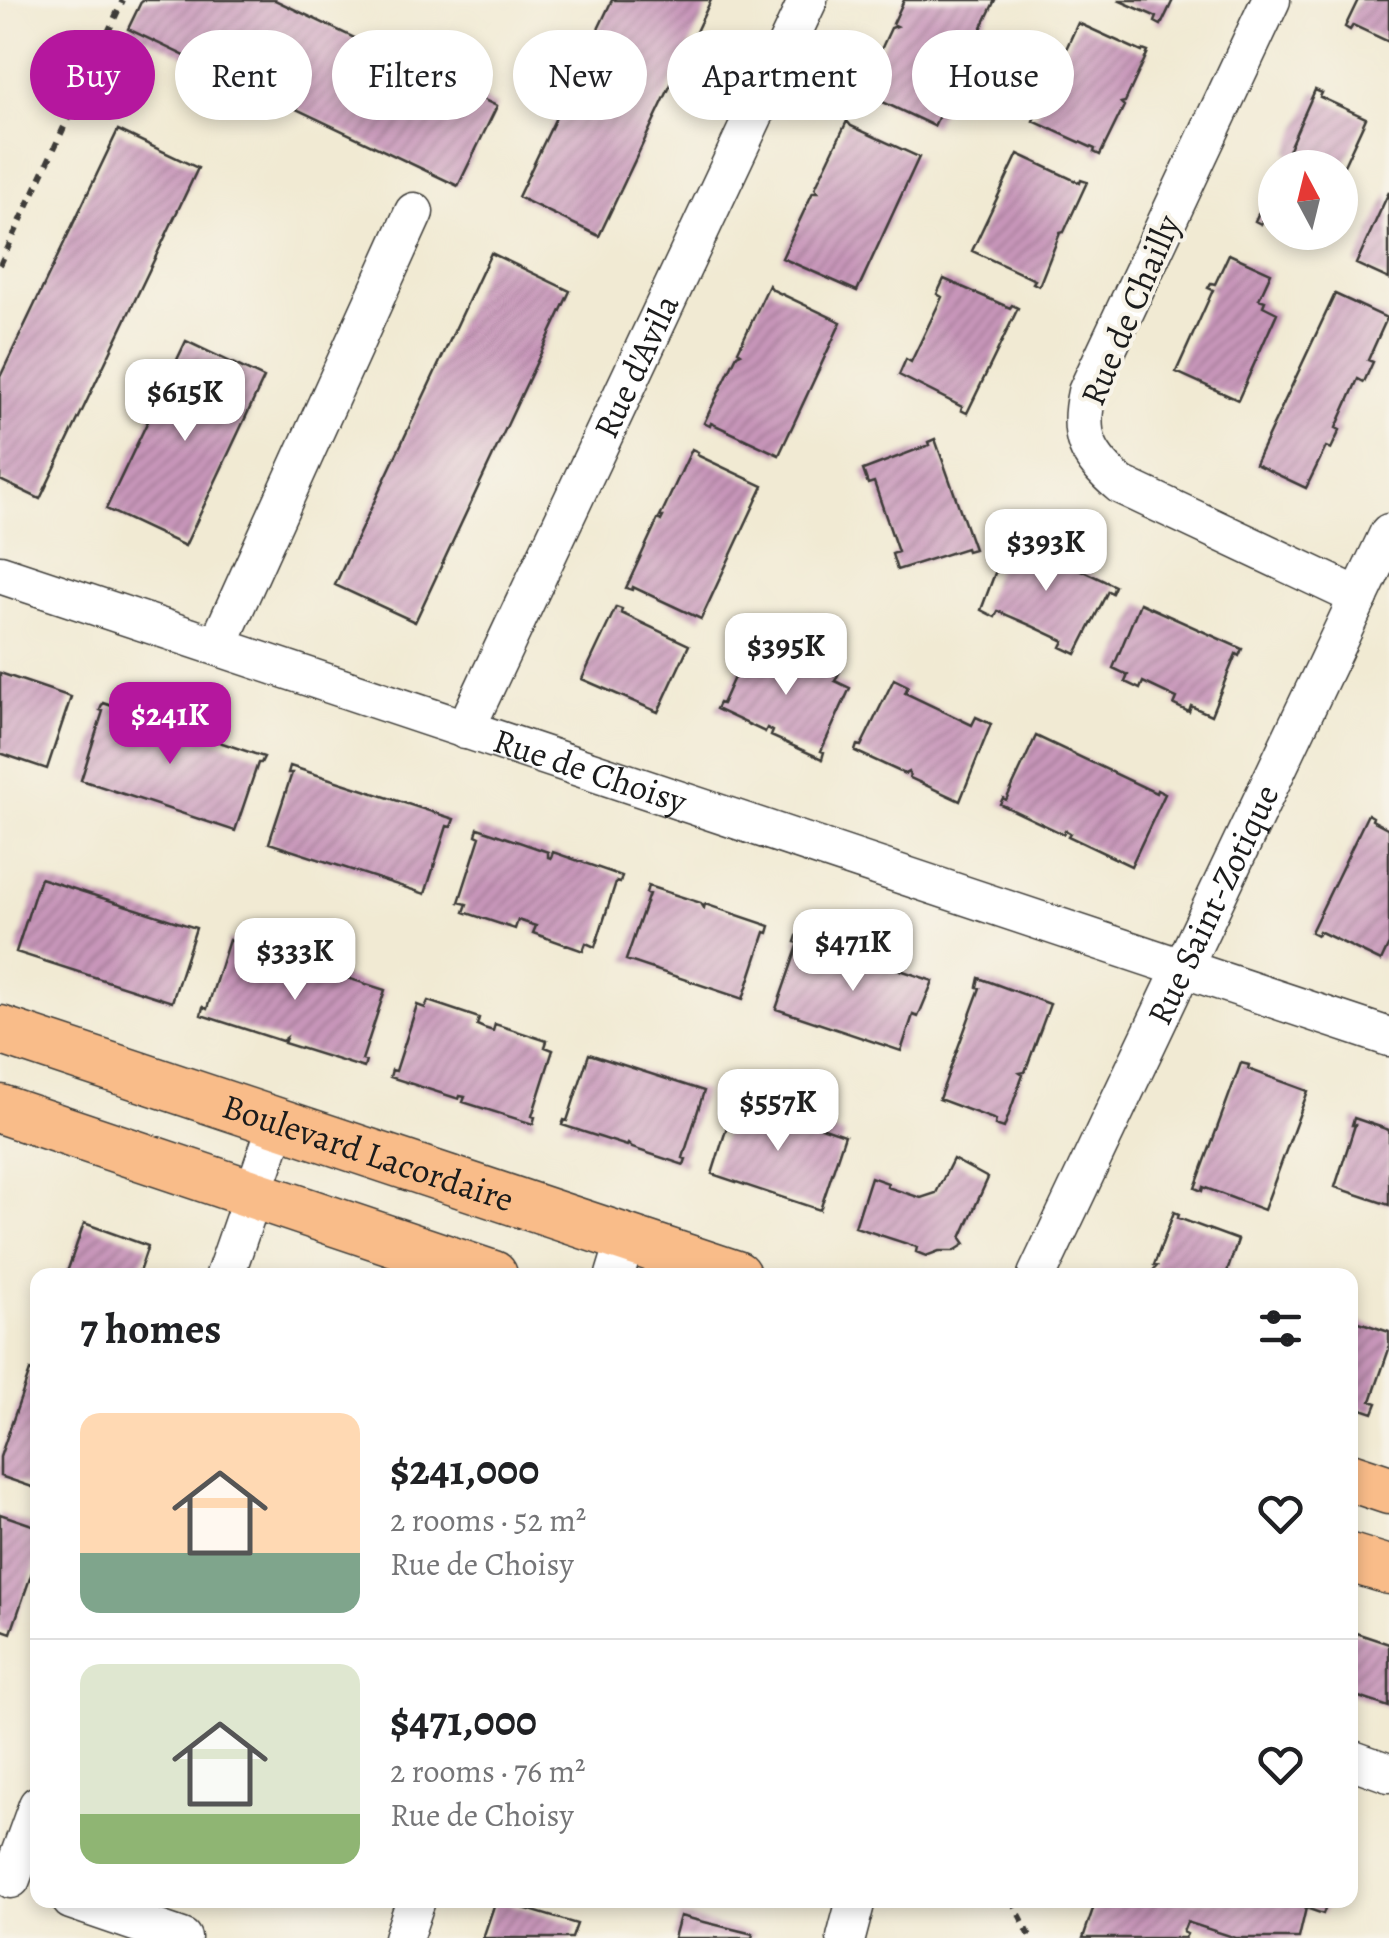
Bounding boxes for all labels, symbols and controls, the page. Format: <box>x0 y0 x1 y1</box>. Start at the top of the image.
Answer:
chip: Buy <box>30 30 155 120</box>
chip: Rent <box>175 30 312 120</box>
chip: Filters <box>332 30 493 120</box>
chip: New <box>513 30 647 120</box>
chip: Apartment <box>667 30 892 120</box>
chip: House <box>912 30 1074 120</box>
north arrow <box>1258 150 1358 250</box>
map controls <box>1258 150 1358 250</box>
street label: Rue de Chailly <box>1068 207 1192 413</box>
street label: Rue d'Avila <box>582 286 691 446</box>
pin: $615K <box>115 359 255 444</box>
text: $615K <box>147 369 223 413</box>
pin: $393K <box>976 509 1116 594</box>
text: $393K <box>1007 519 1085 563</box>
pin: $395K <box>716 613 856 698</box>
text: $395K <box>747 623 825 667</box>
pin: $241K <box>100 682 240 767</box>
text: $241K <box>131 692 209 736</box>
street label: Rue de Choisy <box>487 716 693 825</box>
street label: Rue Saint-Zotique <box>1135 776 1290 1033</box>
pin: $471K <box>783 909 923 994</box>
pin: $333K <box>225 918 365 1003</box>
text: $471K <box>815 919 891 963</box>
text: $333K <box>256 928 334 972</box>
pin: $557K <box>708 1069 848 1154</box>
text: $557K <box>740 1079 816 1123</box>
street label: Boulevard Lacordaire <box>216 1082 520 1223</box>
text: 7 homes <box>80 1300 221 1357</box>
icon: filters <box>1253 1301 1308 1356</box>
text: $241,000 <box>390 1441 539 1498</box>
icon: home <box>160 1453 280 1573</box>
icon: heart <box>1253 1486 1308 1541</box>
text: 2 rooms · 52 m² <box>390 1498 586 1542</box>
text: Rue de Choisy <box>390 1542 574 1586</box>
text: $471,000 <box>390 1692 537 1749</box>
icon: home <box>160 1704 280 1824</box>
icon: heart <box>1253 1737 1308 1792</box>
text: 2 rooms · 76 m² <box>390 1749 586 1793</box>
text: Rue de Choisy <box>390 1793 574 1837</box>

